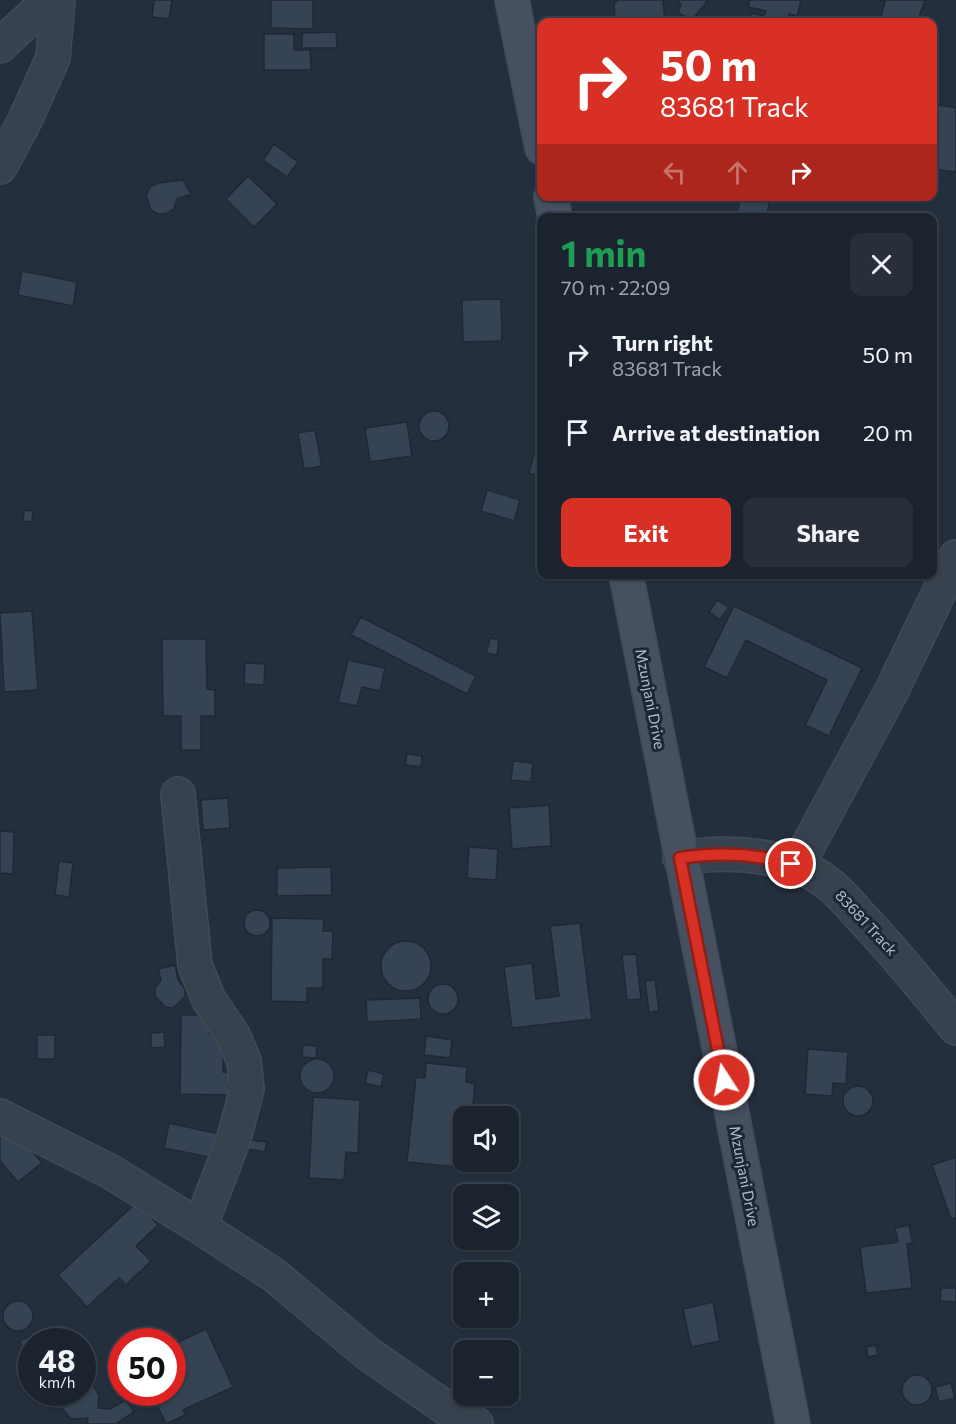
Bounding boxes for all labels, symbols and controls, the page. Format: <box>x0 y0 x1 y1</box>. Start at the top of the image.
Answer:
text: 50 m <box>660 38 757 90</box>
icon: right <box>561 42 639 120</box>
text: 83681 Track <box>660 90 809 123</box>
icon: left <box>658 156 691 189</box>
icon: ahead <box>721 156 754 189</box>
icon: right <box>784 156 817 189</box>
text: 1 min <box>561 230 646 274</box>
button: close <box>850 233 913 296</box>
text: 70 m · 22:09 <box>561 275 670 299</box>
text: Turn right <box>612 329 713 356</box>
icon: right <box>561 338 594 371</box>
text: 50 m <box>863 341 913 368</box>
text: 83681 Track <box>612 356 722 380</box>
icon: arrive <box>561 416 594 449</box>
text: Arrive at destination <box>612 419 820 446</box>
text: 20 m <box>863 419 913 446</box>
button: Exit <box>561 498 731 567</box>
button: Share <box>743 498 913 567</box>
street label: Mzunjani Drive <box>632 647 670 751</box>
pin <box>765 838 816 889</box>
icon: arrive <box>774 847 807 880</box>
street label: 83681 Track <box>832 886 902 959</box>
position arrow <box>692 1048 756 1112</box>
map controls <box>453 1106 519 1406</box>
button: sound <box>453 1106 519 1172</box>
street label: Mzunjani Drive <box>726 1124 764 1228</box>
button: layers <box>453 1184 519 1250</box>
button: + <box>453 1262 519 1328</box>
speed limit sign: 50 <box>108 1328 186 1406</box>
button: − <box>453 1340 519 1406</box>
text: 48 <box>39 1341 75 1378</box>
text: km/h <box>39 1373 75 1391</box>

